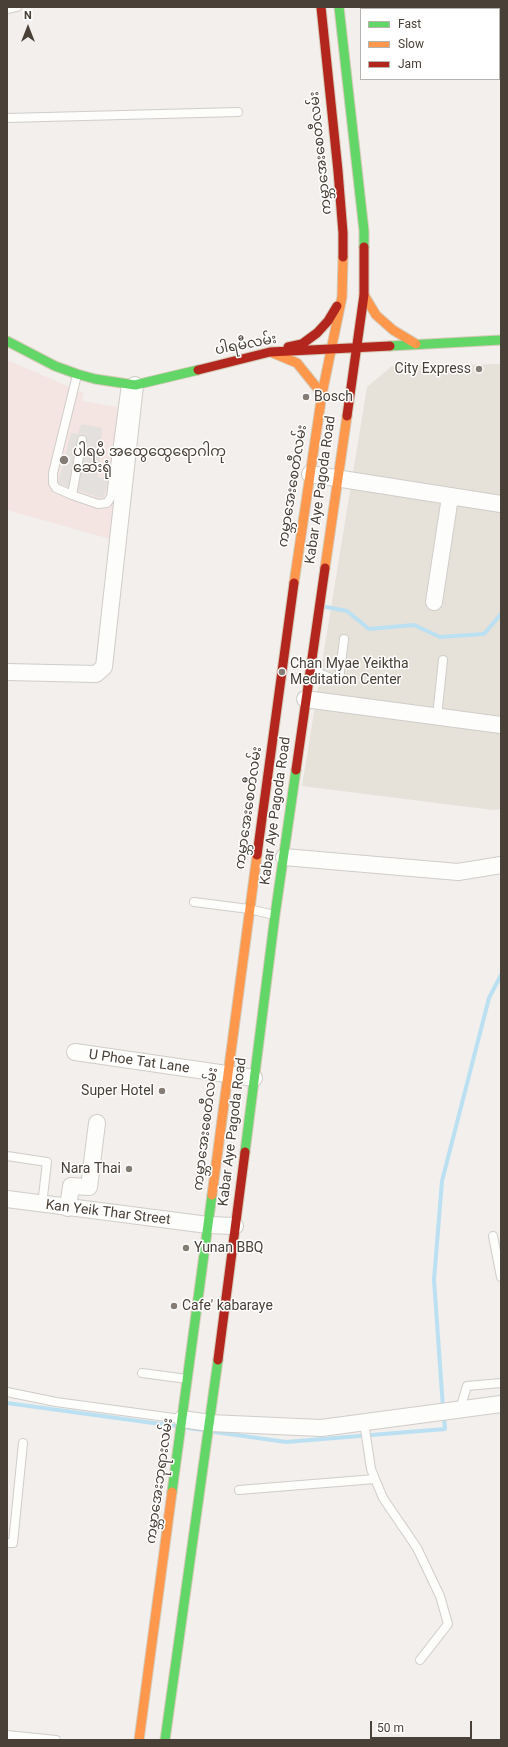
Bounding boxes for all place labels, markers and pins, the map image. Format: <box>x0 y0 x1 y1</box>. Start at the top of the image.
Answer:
place label: City Express <box>395 361 471 377</box>
marker: City Express <box>474 364 484 374</box>
place label: Bosch <box>314 389 353 405</box>
marker: Bosch <box>301 392 311 402</box>
place label: ပါရမီ အထွေထွေရောဂါကု ဆေးရုံ <box>73 444 226 476</box>
marker: ပါရမီ အထွေထွေရောဂါကု ဆေးရုံ <box>58 454 70 466</box>
place label: Chan Myae Yeiktha Meditation Center <box>290 656 409 688</box>
marker: Chan Myae Yeiktha Meditation Center <box>277 667 287 677</box>
place label: Super Hotel <box>81 1083 154 1099</box>
marker: Super Hotel <box>157 1086 167 1096</box>
place label: Nara Thai <box>61 1161 121 1177</box>
marker: Nara Thai <box>124 1164 134 1174</box>
place label: Yunan BBQ <box>194 1240 263 1256</box>
marker: Yunan BBQ <box>181 1243 191 1253</box>
place label: Cafe' kabaraye <box>182 1298 273 1314</box>
marker: Cafe' kabaraye <box>169 1301 179 1311</box>

